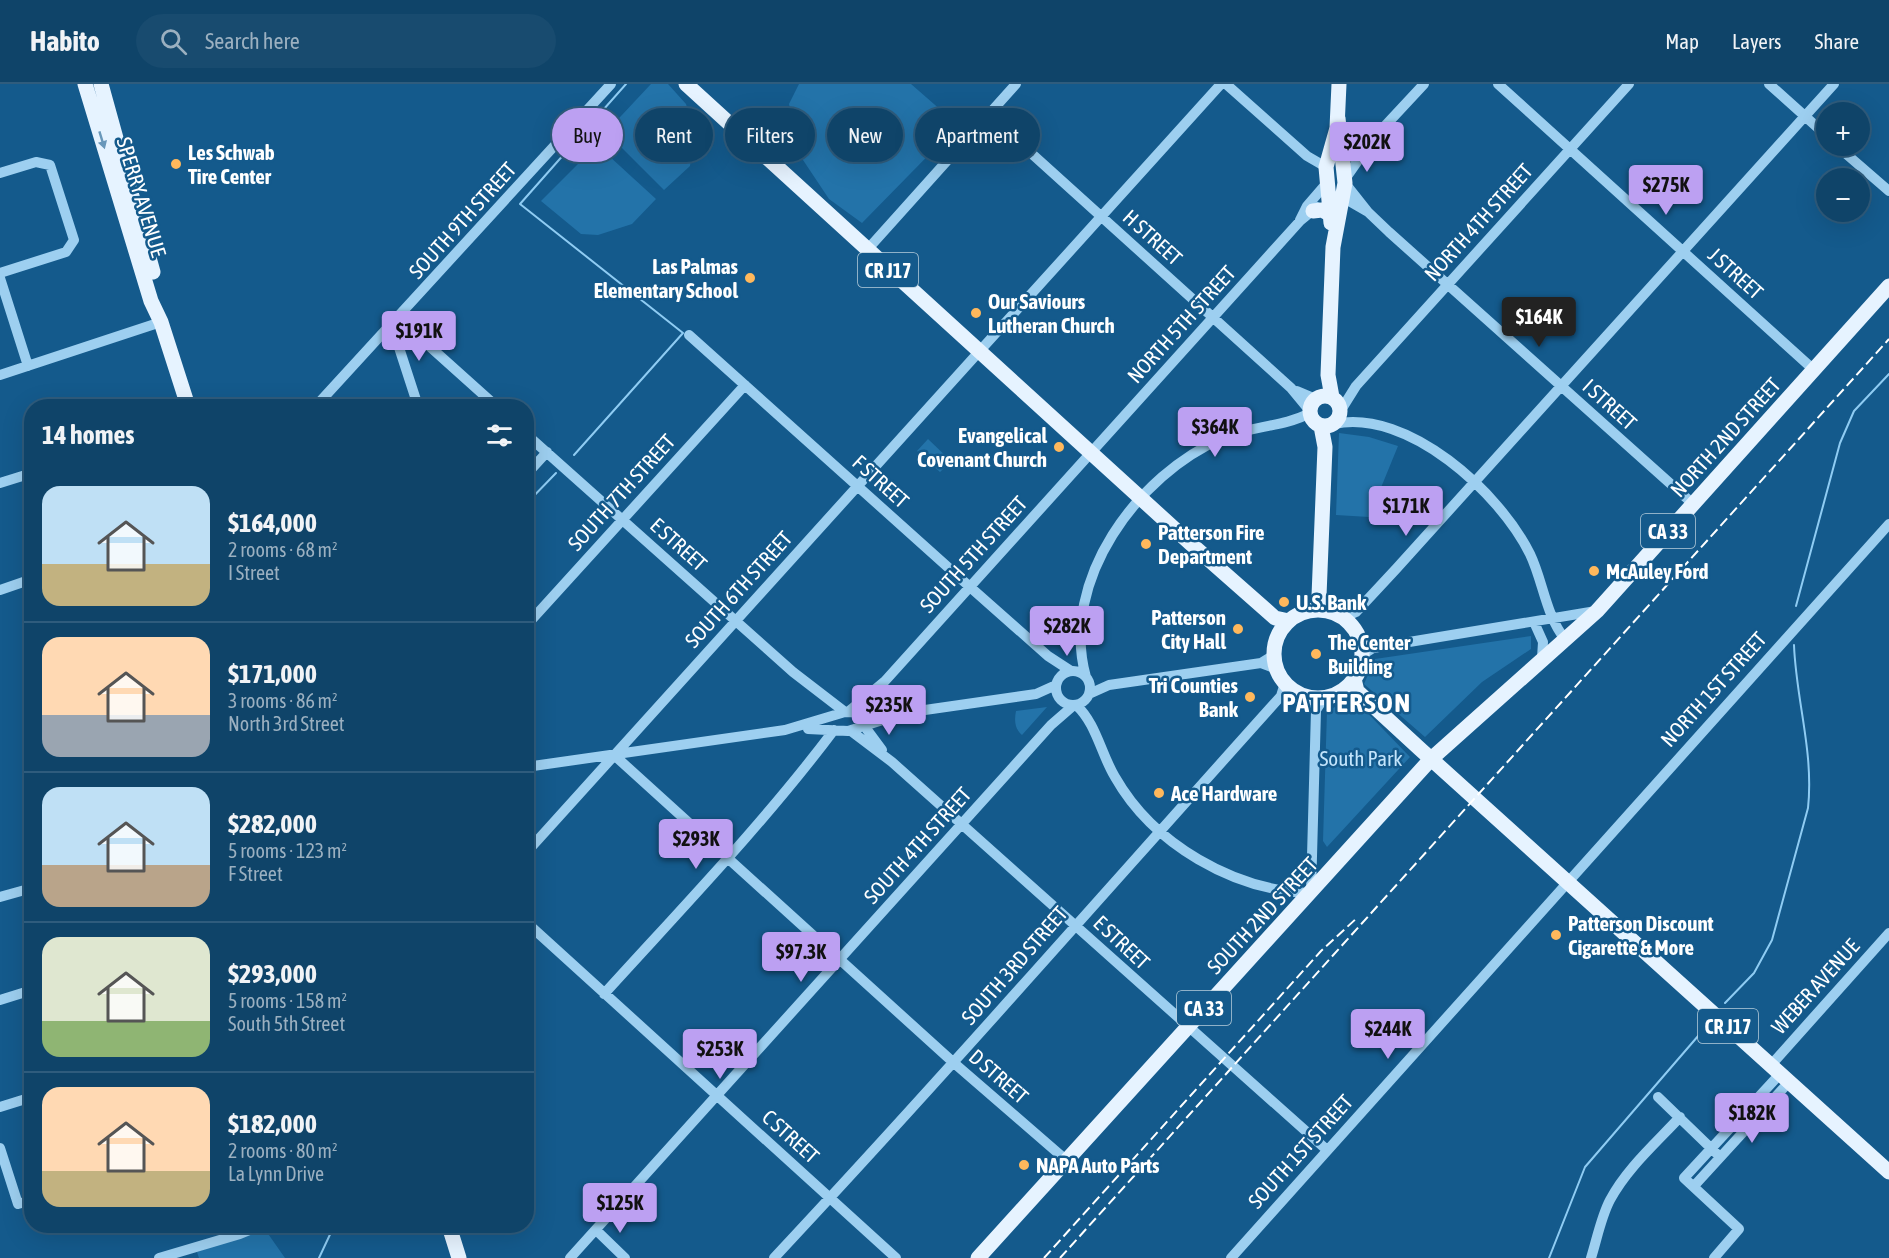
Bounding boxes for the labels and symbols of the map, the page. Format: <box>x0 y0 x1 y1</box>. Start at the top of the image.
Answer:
pin: $202K <box>1325 122 1409 173</box>
one-way arrow <box>98 131 107 149</box>
street label: SPERRY AVENUE <box>112 134 172 260</box>
place label: Les Schwab Tire Center <box>188 140 275 188</box>
marker: Les Schwab Tire Center <box>169 157 183 171</box>
street label: SOUTH 9TH STREET <box>404 157 520 283</box>
street label: NORTH 4TH STREET <box>1419 159 1537 285</box>
pin: $275K <box>1624 165 1708 216</box>
street label: H STREET <box>1119 204 1187 270</box>
street label: J STREET <box>1704 242 1768 304</box>
road number: CR J17 <box>858 253 918 287</box>
place label: Las Palmas Elementary School <box>594 254 739 302</box>
street label: NORTH 5TH STREET <box>1122 261 1240 387</box>
marker: Las Palmas Elementary School <box>743 271 757 285</box>
place label: Our Saviours Lutheran Church <box>988 289 1115 337</box>
pin: $164K <box>1497 297 1581 348</box>
marker: Our Saviours Lutheran Church <box>969 306 983 320</box>
pin: $191K <box>377 311 461 362</box>
street label: NORTH 2ND STREET <box>1665 372 1785 502</box>
street label: I STREET <box>1578 374 1642 434</box>
pin: $364K <box>1173 407 1257 458</box>
place label: Evangelical Covenant Church <box>917 423 1047 471</box>
street label: SOUTH 7TH STREET <box>563 429 679 555</box>
marker: Evangelical Covenant Church <box>1052 440 1066 454</box>
street label: F STREET <box>848 450 914 512</box>
pin: $171K <box>1364 486 1448 537</box>
street label: SOUTH 5TH STREET <box>915 491 1031 617</box>
street label: E STREET <box>646 513 712 575</box>
road number: CA 33 <box>1641 514 1695 548</box>
place label: Patterson Fire Department <box>1158 520 1265 568</box>
street label: SOUTH 6TH STREET <box>680 526 796 652</box>
marker: Patterson Fire Department <box>1139 537 1153 551</box>
place label: McAuley Ford <box>1606 559 1709 583</box>
marker: McAuley Ford <box>1587 564 1601 578</box>
place label: U.S. Bank <box>1296 590 1367 614</box>
marker: U.S. Bank <box>1277 595 1291 609</box>
place label: Patterson City Hall <box>1151 605 1226 653</box>
pin: $282K <box>1025 606 1109 657</box>
marker: Patterson City Hall <box>1231 622 1245 636</box>
street label: NORTH 1ST STREET <box>1655 627 1771 751</box>
place label: The Center Building <box>1328 630 1411 678</box>
marker: The Center Building <box>1309 647 1323 661</box>
place label: Tri Counties Bank <box>1149 673 1239 721</box>
pin: $235K <box>847 685 931 736</box>
district label: PATTERSON <box>1282 687 1412 718</box>
marker: Tri Counties Bank <box>1243 690 1257 704</box>
park label: South Park <box>1319 746 1403 770</box>
place label: Ace Hardware <box>1170 781 1277 805</box>
street label: SOUTH 4TH STREET <box>859 782 975 908</box>
marker: Ace Hardware <box>1152 786 1166 800</box>
pin: $293K <box>654 819 738 870</box>
street label: SOUTH 2ND STREET <box>1202 852 1322 978</box>
street label: SOUTH 3RD STREET <box>956 901 1072 1029</box>
street label: E STREET <box>1089 910 1155 974</box>
place label: Patterson Discount Cigarette & More <box>1568 911 1714 959</box>
marker: Patterson Discount Cigarette & More <box>1549 928 1563 942</box>
pin: $97.3K <box>752 932 850 983</box>
street label: WEBER AVENUE <box>1766 934 1864 1038</box>
road number: CA 33 <box>1177 991 1231 1025</box>
pin: $244K <box>1346 1009 1430 1060</box>
road number: CR J17 <box>1698 1009 1758 1043</box>
pin: $253K <box>678 1029 762 1080</box>
street label: D STREET <box>965 1044 1033 1108</box>
street label: SOUTH 1ST STREET <box>1243 1089 1357 1213</box>
pin: $182K <box>1710 1093 1794 1144</box>
street label: C STREET <box>758 1104 824 1168</box>
place label: NAPA Auto Parts <box>1036 1153 1160 1177</box>
marker: NAPA Auto Parts <box>1017 1158 1031 1172</box>
pin: $125K <box>578 1183 662 1234</box>

